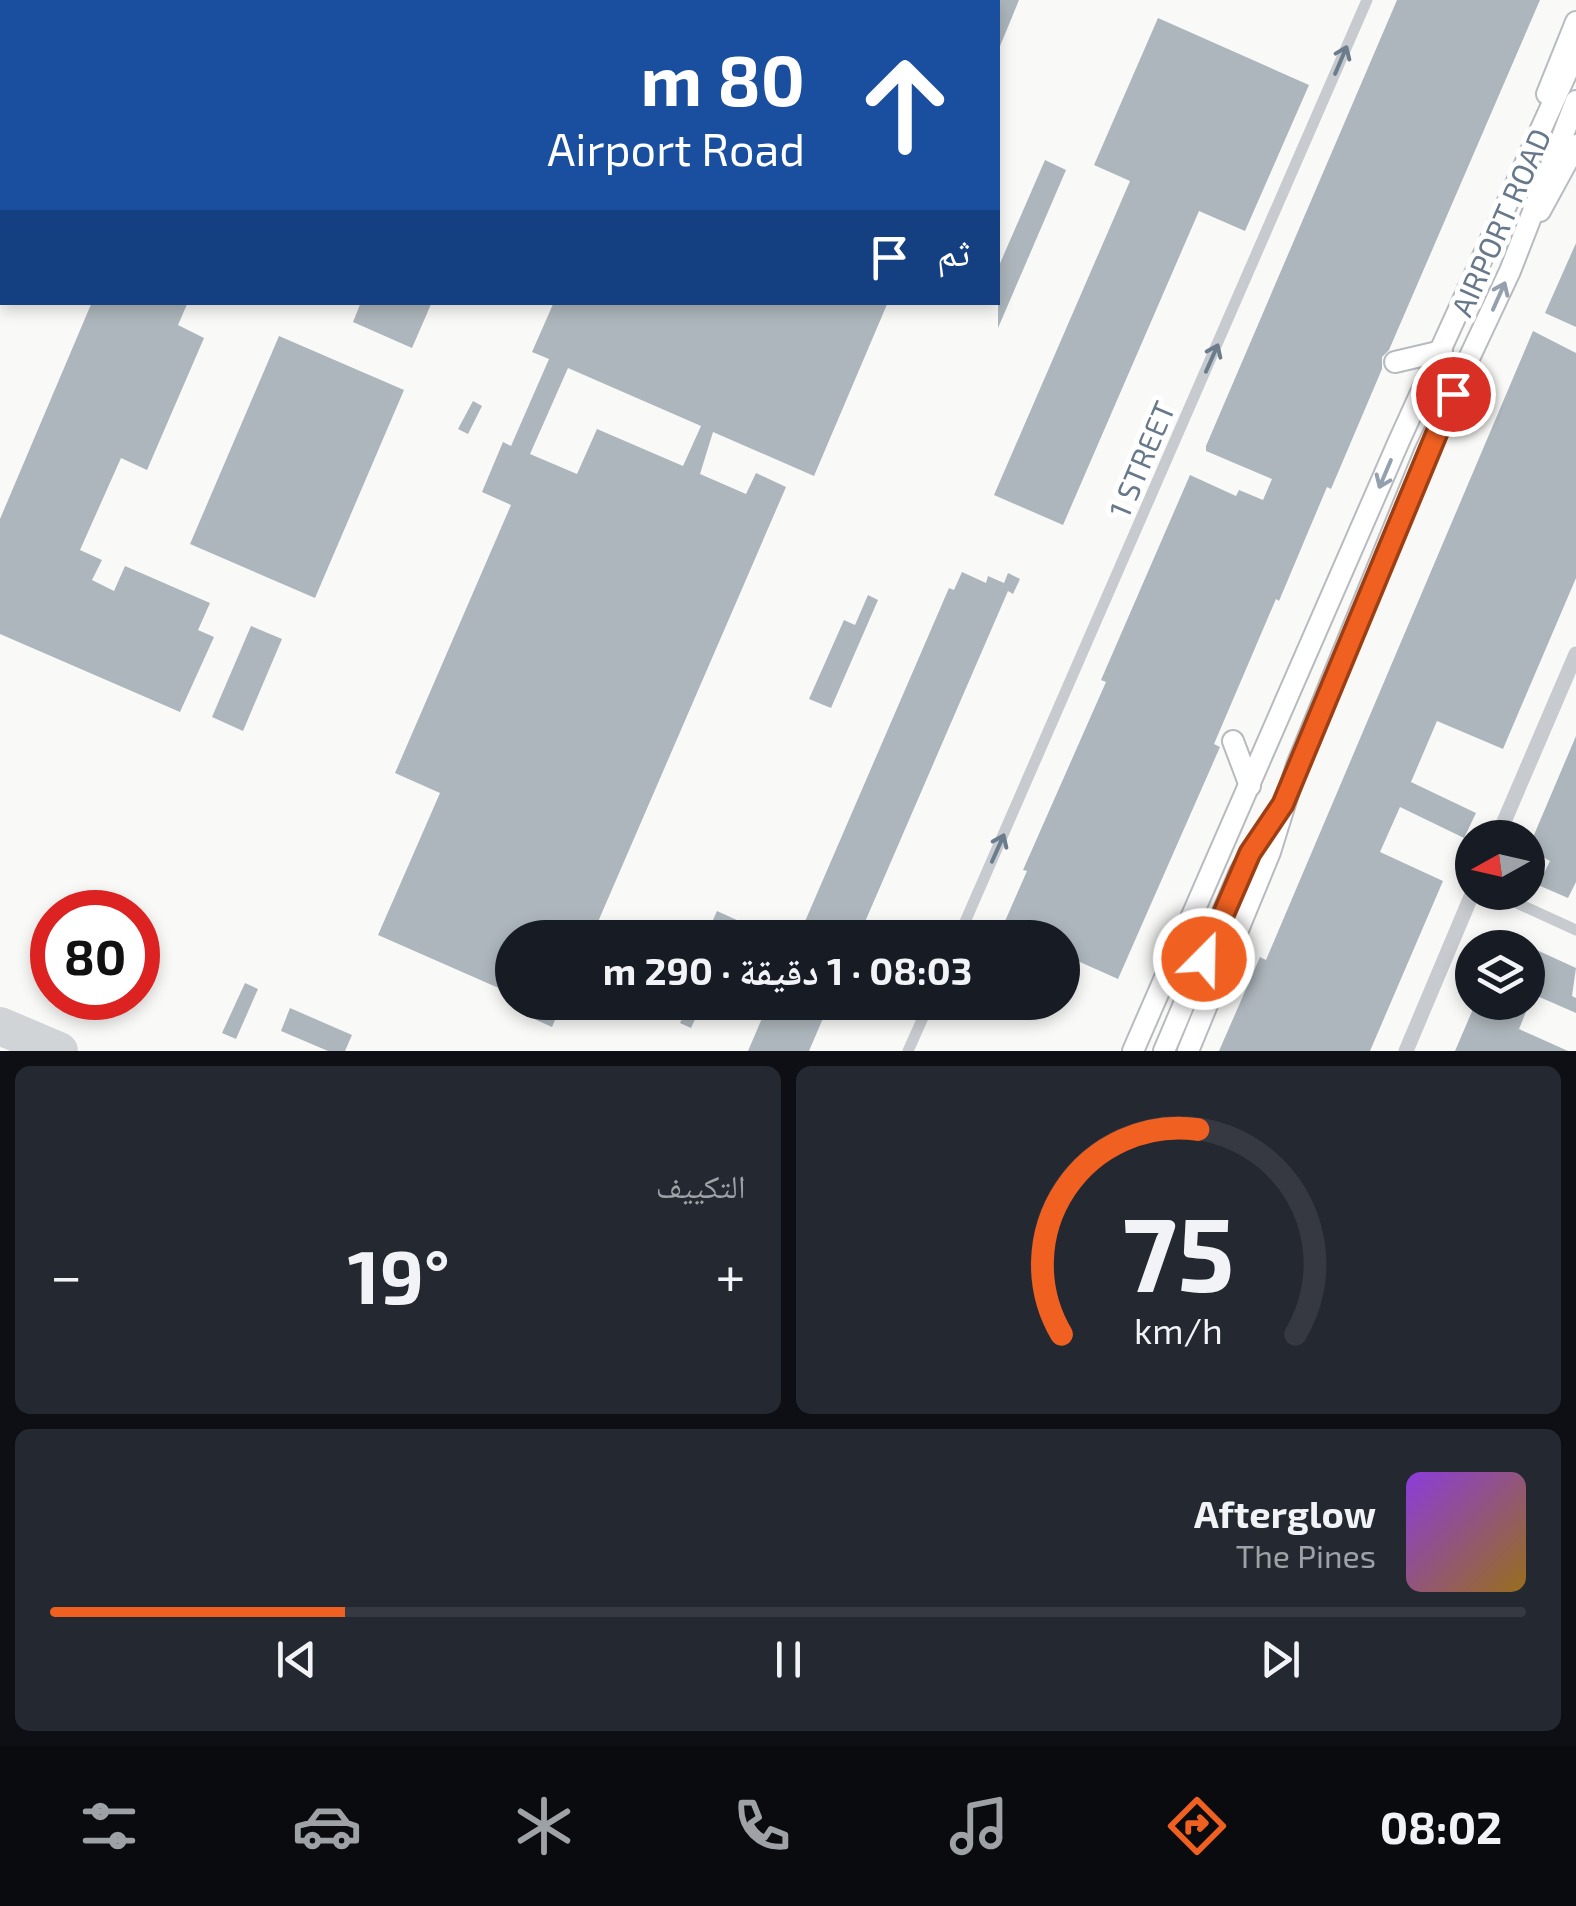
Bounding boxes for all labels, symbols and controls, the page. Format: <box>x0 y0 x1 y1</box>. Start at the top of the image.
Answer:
text: 80 m <box>640 36 805 120</box>
icon: ahead <box>840 40 970 170</box>
one-way arrow <box>1333 45 1351 76</box>
text: Airport Road <box>547 121 805 175</box>
street label: AIRPORT ROAD <box>1443 123 1557 321</box>
text: ثم <box>937 228 970 274</box>
icon: arrive <box>862 230 917 285</box>
one-way arrow <box>1491 281 1509 312</box>
one-way arrow <box>1204 343 1222 374</box>
pin <box>1411 352 1496 437</box>
icon: arrive <box>1426 367 1481 422</box>
street label: 1 STREET <box>1101 396 1181 522</box>
one-way arrow <box>1375 458 1393 489</box>
north arrow <box>1455 820 1545 910</box>
map controls <box>1455 820 1545 1020</box>
one-way arrow <box>990 833 1008 864</box>
speed limit sign: 80 <box>30 890 160 1020</box>
position arrow <box>1152 907 1256 1011</box>
button: layers <box>1455 930 1545 1020</box>
text: 08:03 · 1 دقيقة · 290 m <box>603 947 972 993</box>
text: التكييف <box>656 1166 746 1204</box>
text: 75 <box>1122 1188 1234 1313</box>
text: 19° <box>347 1229 450 1319</box>
text: − <box>50 1241 82 1307</box>
text: + <box>715 1241 745 1307</box>
text: km/h <box>1134 1308 1223 1351</box>
text: Afterglow <box>1194 1490 1376 1536</box>
text: The Pines <box>1236 1536 1376 1574</box>
icon: previous <box>269 1632 324 1687</box>
icon: pause <box>761 1632 816 1687</box>
icon: next <box>1253 1632 1308 1687</box>
icon: filters <box>74 1791 144 1861</box>
icon: car <box>292 1791 362 1861</box>
icon: climate <box>509 1791 579 1861</box>
icon: phone <box>727 1791 797 1861</box>
icon: music <box>944 1791 1014 1861</box>
icon: directions <box>1162 1791 1232 1861</box>
text: 08:02 <box>1380 1799 1502 1853</box>

